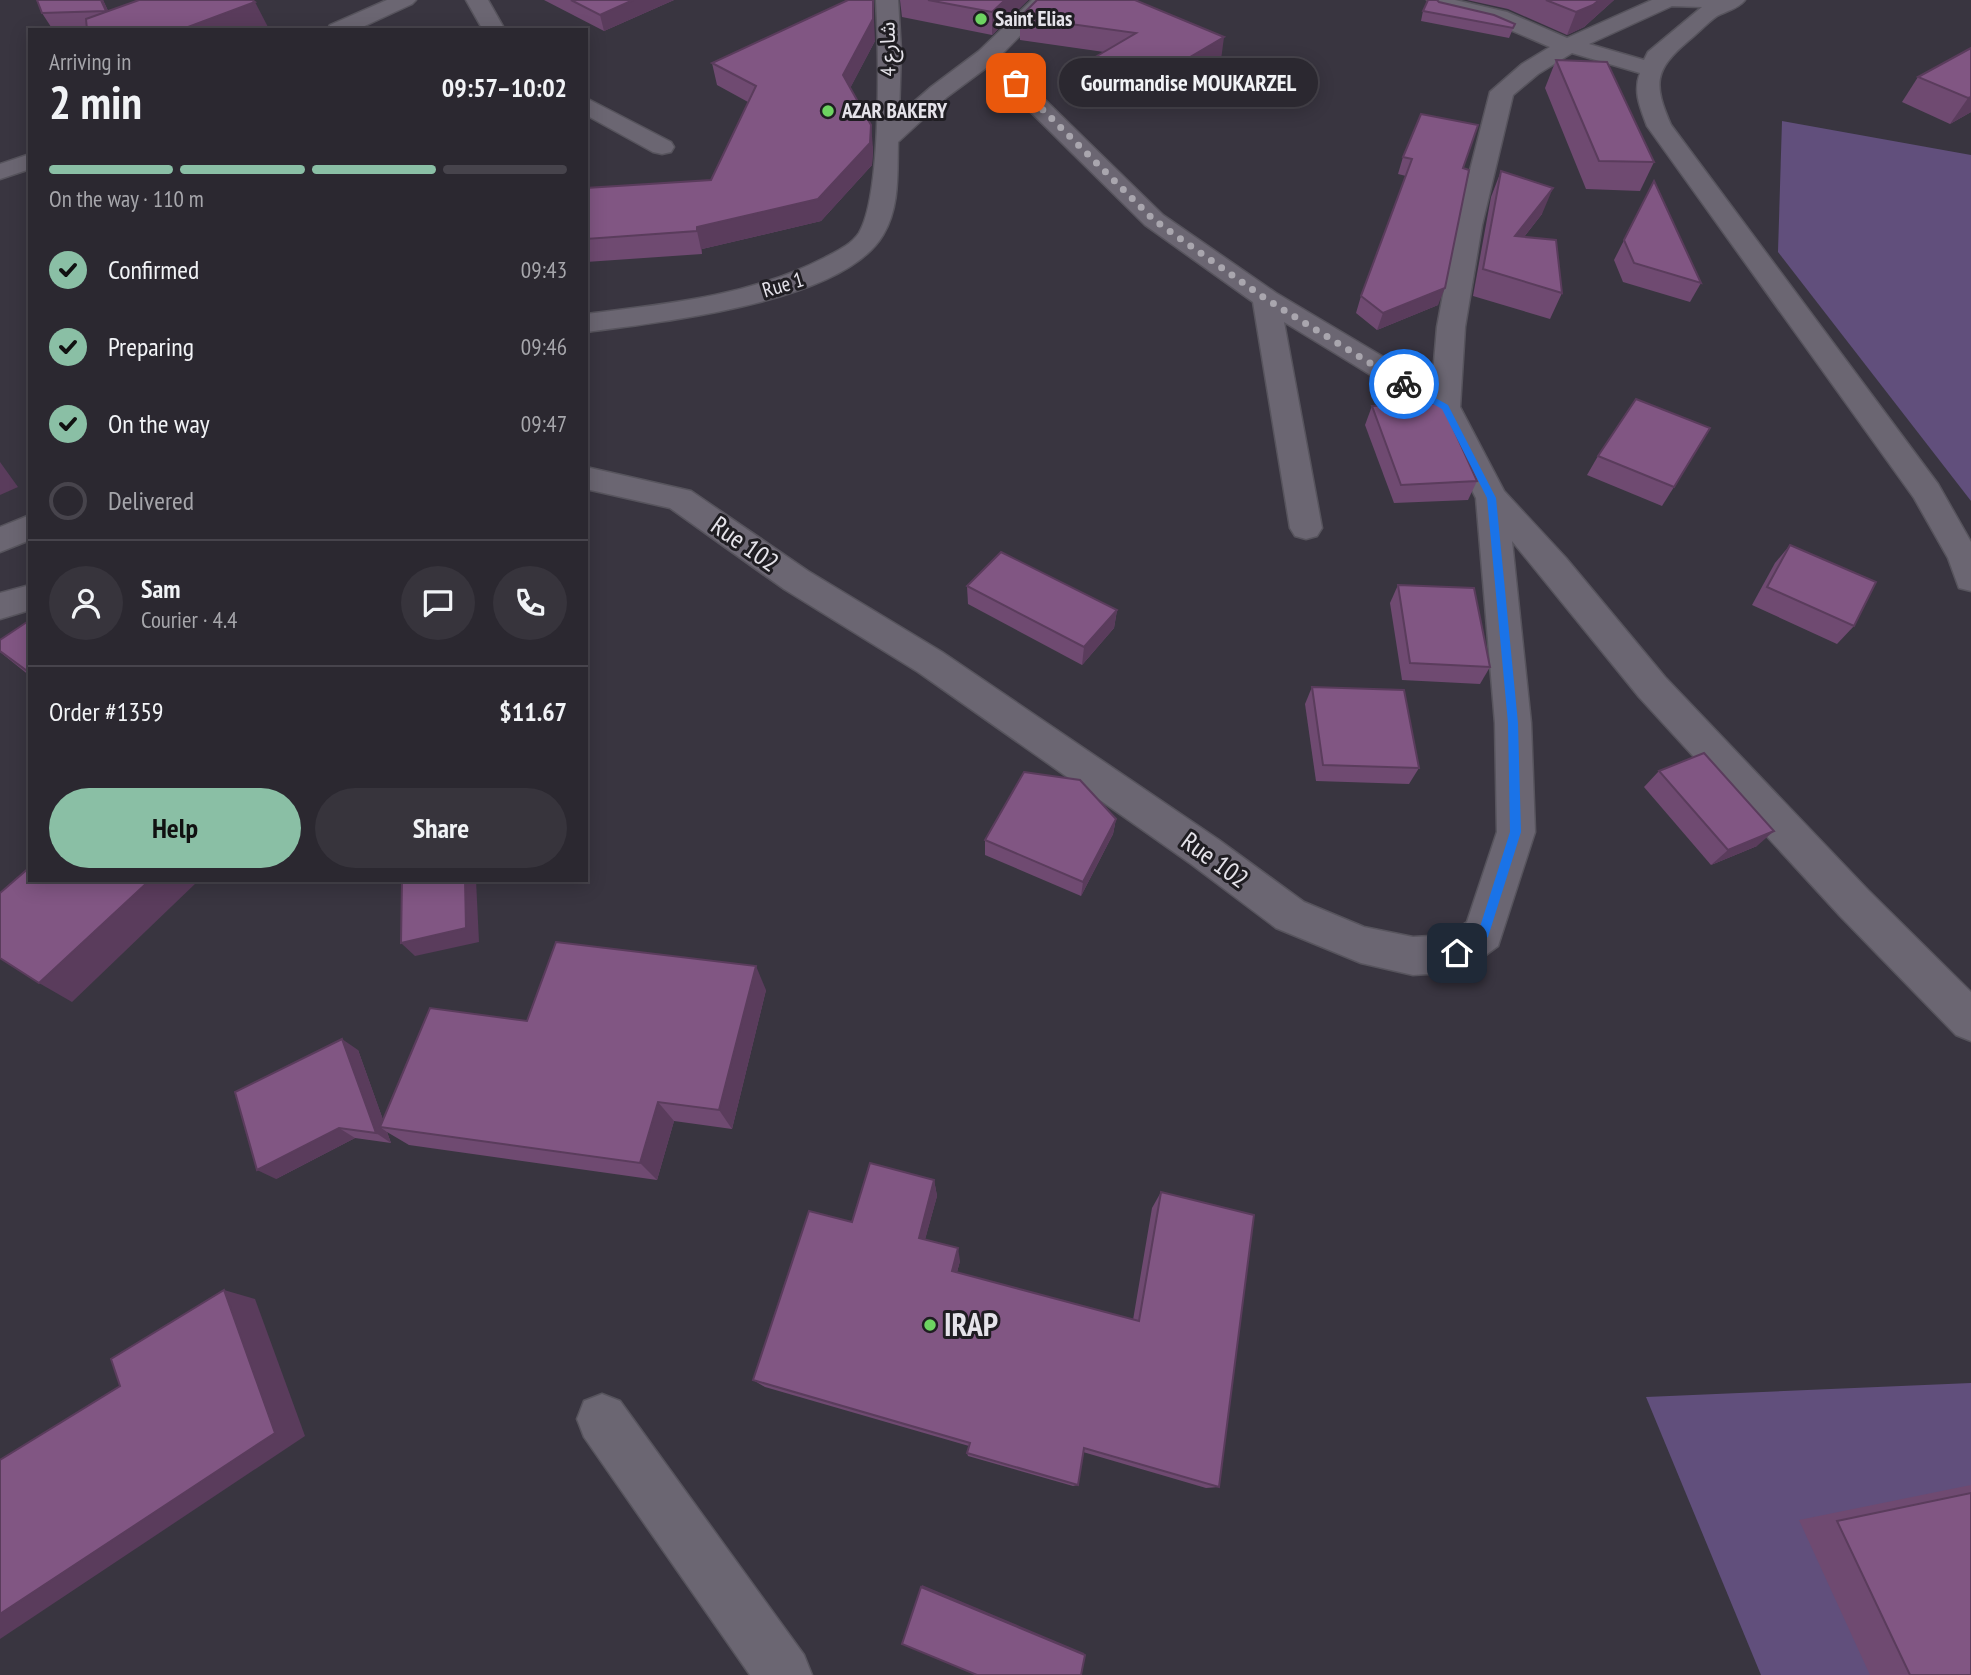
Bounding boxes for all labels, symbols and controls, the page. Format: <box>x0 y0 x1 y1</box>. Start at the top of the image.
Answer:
place label: Saint Elias <box>995 5 1072 32</box>
marker: Saint Elias <box>973 11 989 27</box>
street label: شارع 4 <box>874 21 903 77</box>
text: Arriving in <box>49 47 131 76</box>
pin <box>986 53 1046 113</box>
callout: Gourmandise MOUKARZEL <box>1058 58 1317 108</box>
icon: bag <box>997 64 1035 102</box>
text: Gourmandise MOUKARZEL <box>1081 68 1296 97</box>
text: 09:57–10:02 <box>442 71 567 104</box>
text: 2 min <box>49 72 142 132</box>
place label: AZAR BAKERY <box>841 97 948 124</box>
marker: AZAR BAKERY <box>820 103 836 119</box>
text: On the way · 110 m <box>49 184 204 213</box>
icon: check <box>49 251 87 289</box>
text: Confirmed <box>108 253 199 286</box>
text: 09:43 <box>521 255 567 284</box>
street label: Rue 1 <box>759 266 807 304</box>
icon: check <box>49 328 87 366</box>
text: Preparing <box>108 330 194 363</box>
text: 09:46 <box>521 332 567 361</box>
courier <box>1369 349 1439 419</box>
icon: bike <box>1385 365 1423 403</box>
icon: check <box>49 405 87 443</box>
text: On the way <box>108 407 210 440</box>
text: 09:47 <box>521 409 567 438</box>
text: Delivered <box>108 484 194 517</box>
street label: Rue 102 <box>705 509 786 579</box>
button: person <box>49 566 123 640</box>
button: chat <box>401 566 475 640</box>
button: phone <box>493 566 567 640</box>
text: Sam <box>141 572 180 605</box>
text: Courier · 4.4 <box>141 605 237 634</box>
text: Order #1359 <box>49 695 164 728</box>
text: $11.67 <box>499 695 567 728</box>
button: Help <box>49 788 301 868</box>
button: Share <box>315 788 567 868</box>
street label: Rue 102 <box>1175 824 1255 895</box>
pin <box>1427 923 1487 983</box>
icon: home <box>1438 934 1476 972</box>
place label: IRAP <box>944 1303 998 1345</box>
marker: IRAP <box>922 1317 938 1333</box>

